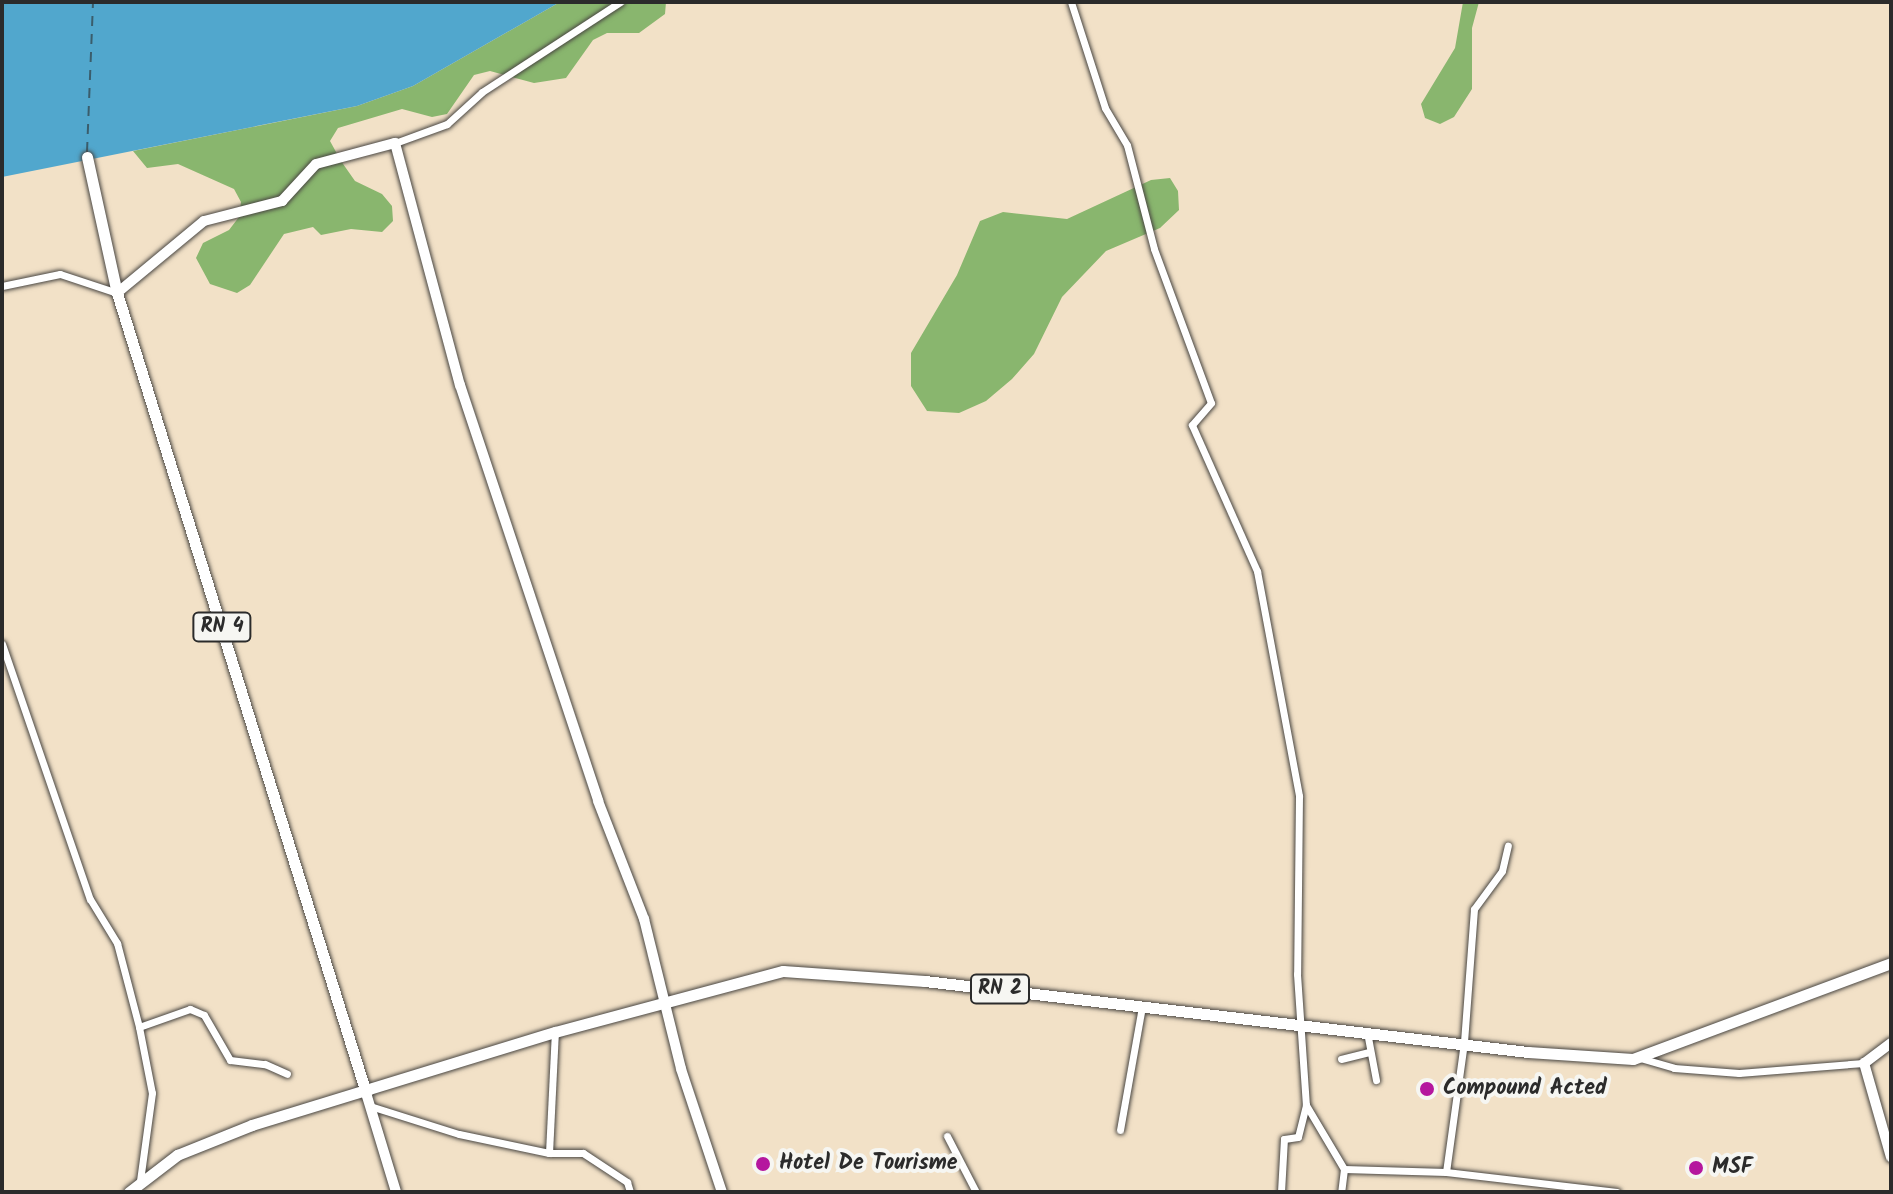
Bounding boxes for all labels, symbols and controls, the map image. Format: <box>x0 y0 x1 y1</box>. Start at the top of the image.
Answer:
road number: RN 4 <box>192 611 252 643</box>
road number: RN 2 <box>970 973 1030 1005</box>
place label: Compound Acted <box>1443 1076 1607 1102</box>
marker: Compound Acted <box>1418 1080 1436 1098</box>
place label: Hotel De Tourisme <box>779 1151 958 1177</box>
marker: Hotel De Tourisme <box>754 1155 772 1173</box>
place label: MSF <box>1712 1155 1753 1181</box>
marker: MSF <box>1687 1159 1705 1177</box>

